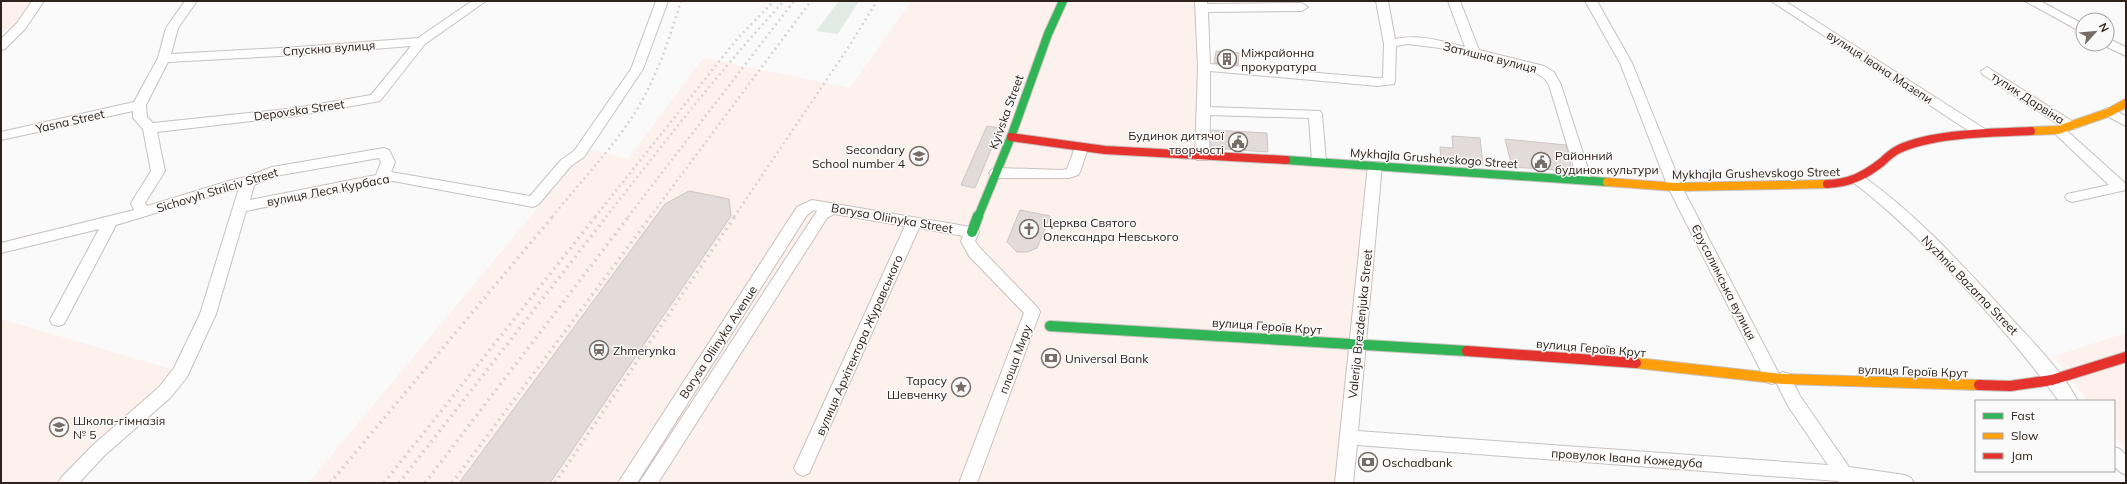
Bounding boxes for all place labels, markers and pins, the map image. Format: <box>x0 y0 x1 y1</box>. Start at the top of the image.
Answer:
place label: Міжрайонна прокуратура <box>1241 45 1317 74</box>
building icon: Міжрайонна прокуратура <box>1216 48 1238 70</box>
place label: Будинок дитячої творчості <box>1128 128 1225 157</box>
public building icon: Будинок дитячої творчості <box>1227 131 1249 153</box>
place label: Secondary School number 4 <box>812 142 906 171</box>
school or university icon: Secondary School number 4 <box>908 145 930 167</box>
place label: Районний будинок культури <box>1555 148 1659 177</box>
public building icon: Районний будинок культури <box>1530 151 1552 173</box>
place label: Церква Святого Олександра Невського <box>1043 215 1179 244</box>
church icon: Церква Святого Олександра Невського <box>1018 218 1040 240</box>
station icon: Zhmerynka <box>588 339 610 361</box>
place label: Zhmerynka <box>613 343 676 358</box>
bank icon: Universal Bank <box>1040 347 1062 369</box>
place label: Universal Bank <box>1065 351 1149 366</box>
place label: Тарасу Шевченку <box>887 373 948 402</box>
place icon: Тарасу Шевченку <box>950 376 972 398</box>
place label: Школа-гімназія № 5 <box>73 413 165 442</box>
school or university icon: Школа-гімназія № 5 <box>48 416 70 438</box>
bank icon: Oschadbank <box>1357 451 1379 473</box>
place label: Oschadbank <box>1382 455 1453 470</box>

